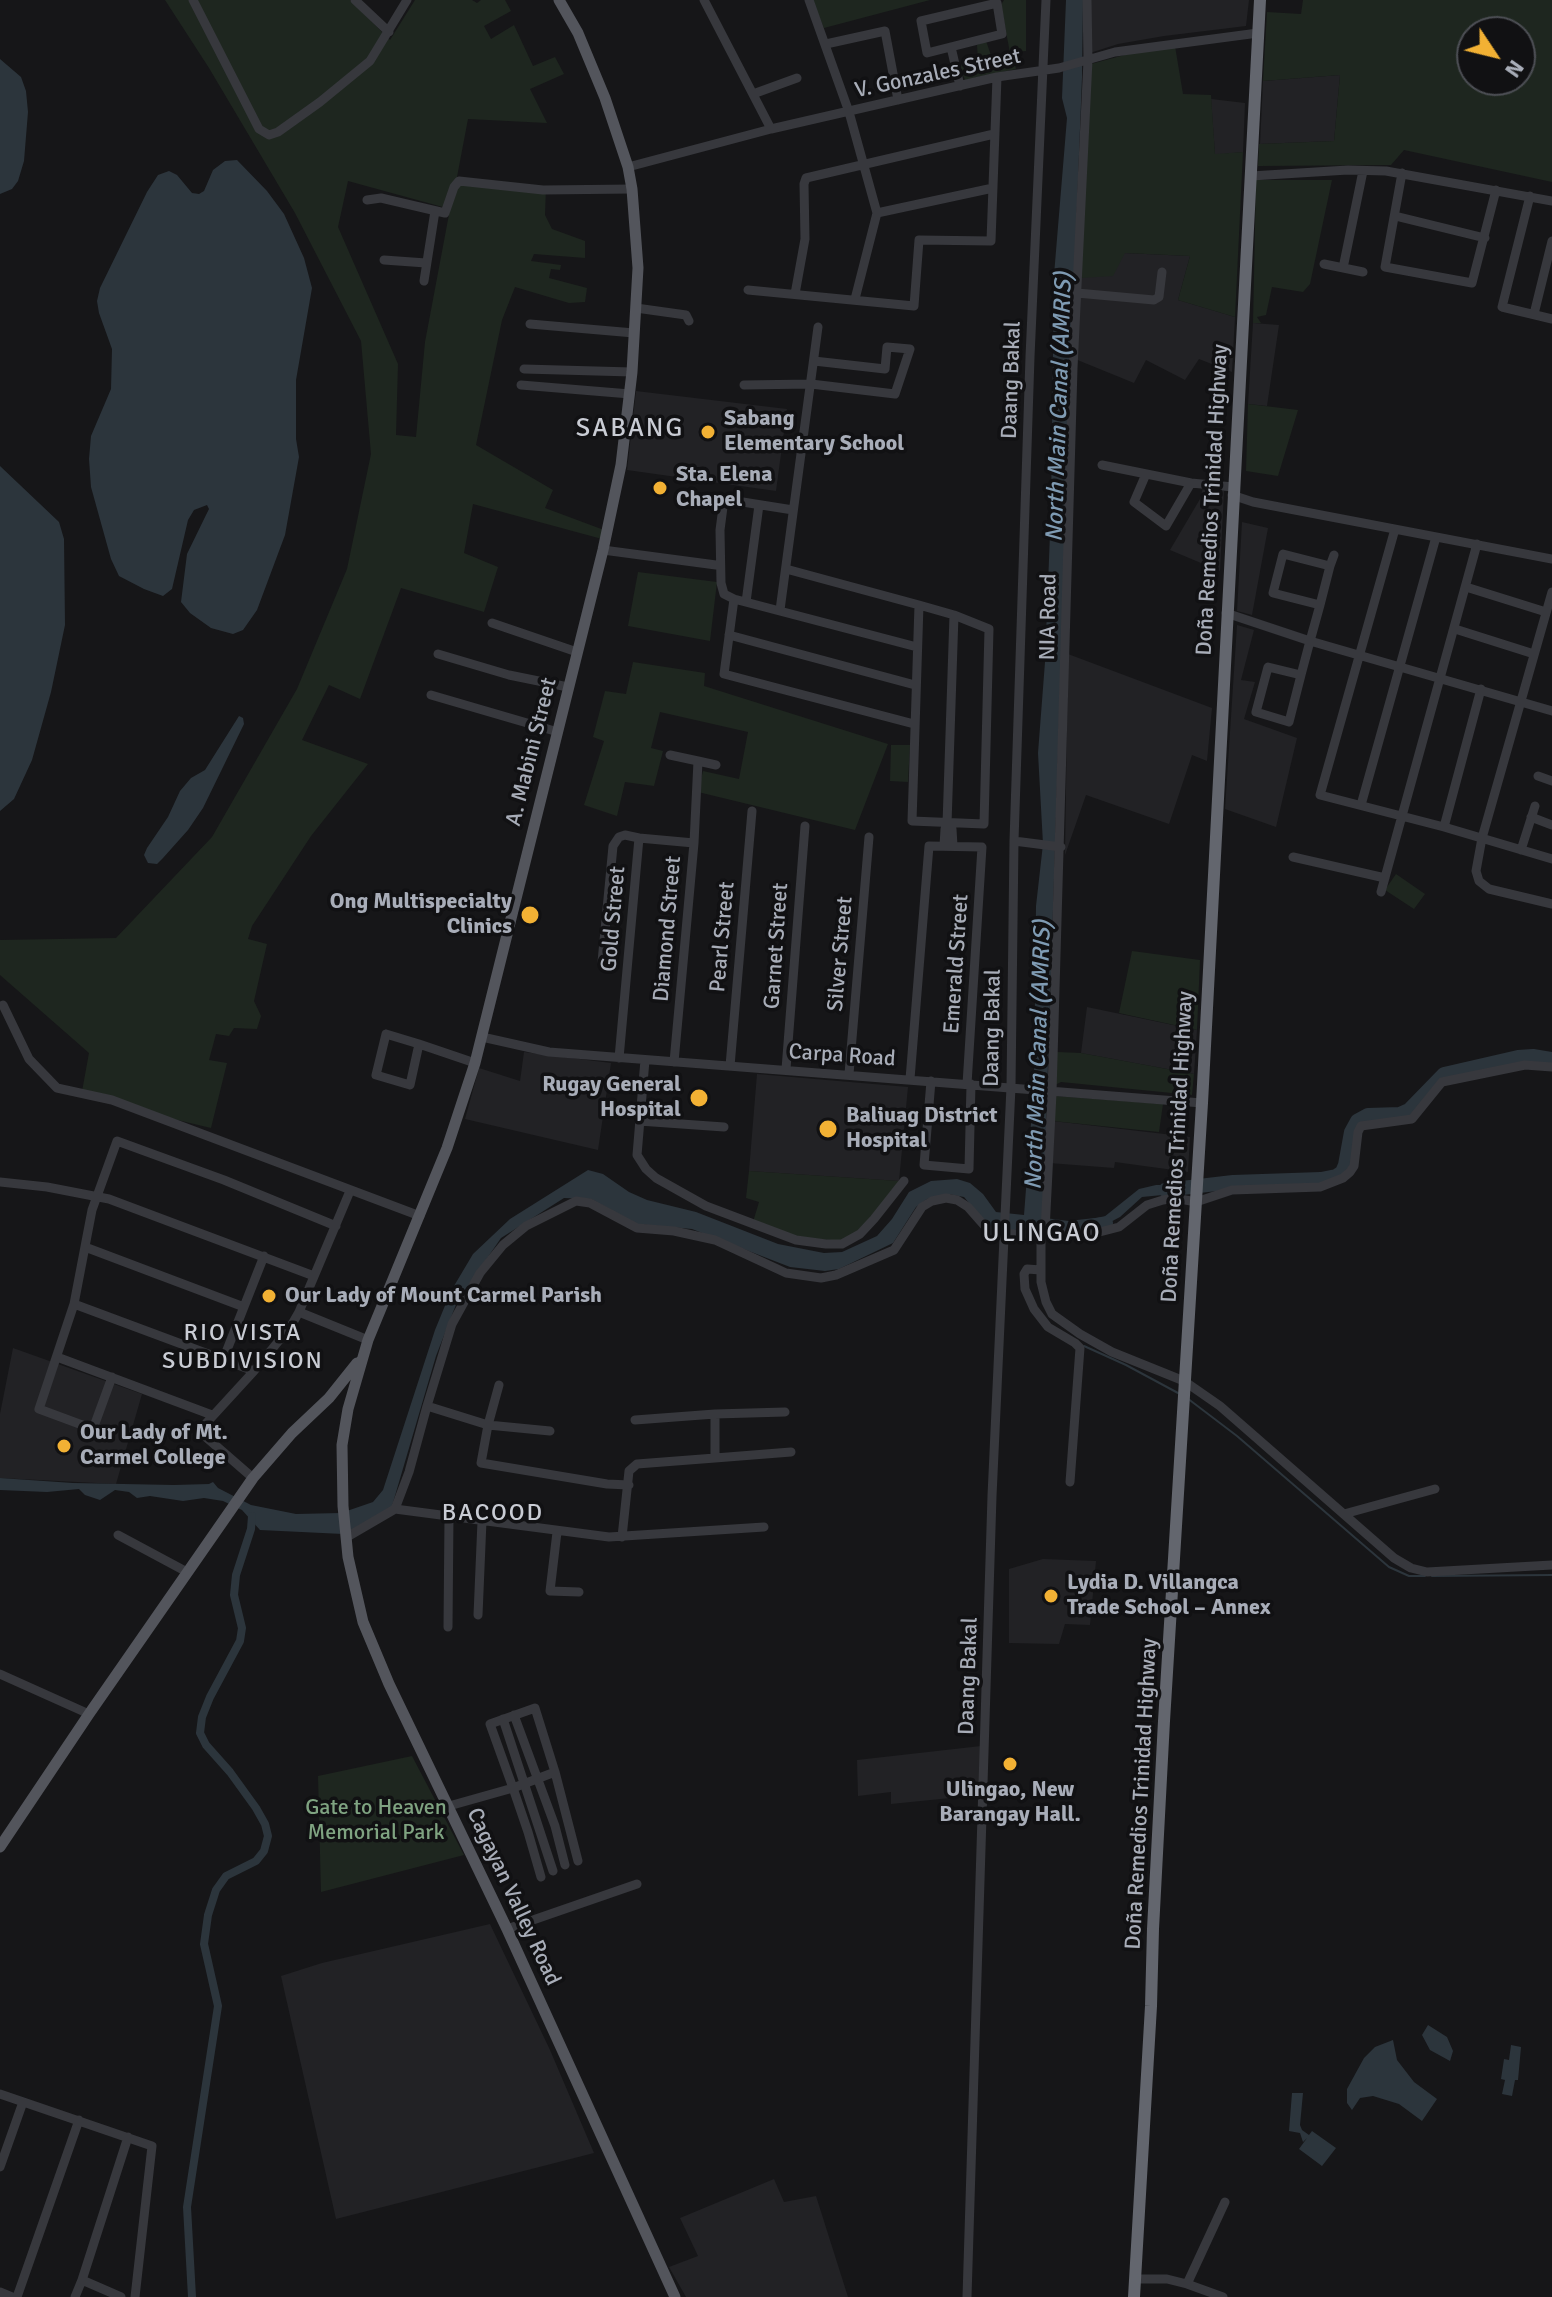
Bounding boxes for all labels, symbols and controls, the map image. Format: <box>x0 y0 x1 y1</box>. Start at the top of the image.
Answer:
north arrow <box>1456 16 1536 96</box>
street label: V. Gonzales Street <box>853 44 1023 104</box>
text: N <box>1499 55 1530 83</box>
water label: North Main Canal (AMRIS) <box>1041 271 1079 543</box>
street label: Daang Bakal <box>997 321 1027 439</box>
street label: Doña Remedios Trinidad Highway <box>1192 344 1234 656</box>
place label: Sabang Elementary School <box>724 406 904 458</box>
district label: SABANG <box>576 413 684 445</box>
marker: Sabang Elementary School <box>699 423 717 441</box>
place label: Sta. Elena Chapel <box>676 462 772 514</box>
marker: Sta. Elena Chapel <box>651 479 669 497</box>
street label: NIA Road <box>1035 573 1063 661</box>
street label: A. Mabini Street <box>501 675 563 829</box>
street label: Diamond Street <box>648 855 688 1003</box>
street label: Gold Street <box>596 865 632 973</box>
street label: Pearl Street <box>705 881 741 993</box>
street label: Garnet Street <box>759 882 795 1010</box>
place label: Ong Multispecialty Clinics <box>330 889 512 940</box>
street label: Emerald Street <box>939 893 975 1035</box>
street label: Silver Street <box>823 895 859 1013</box>
marker: Ong Multispecialty Clinics <box>519 904 541 926</box>
water label: North Main Canal (AMRIS) <box>1020 919 1058 1191</box>
street label: Daang Bakal <box>979 969 1007 1087</box>
street label: Doña Remedios Trinidad Highway <box>1157 991 1199 1303</box>
street label: Carpa Road <box>788 1039 896 1073</box>
place label: Rugay General Hospital <box>542 1072 681 1124</box>
marker: Rugay General Hospital <box>688 1087 710 1109</box>
place label: Baliuag District Hospital <box>846 1103 998 1154</box>
marker: Baliuag District Hospital <box>817 1118 839 1140</box>
district label: ULINGAO <box>982 1218 1102 1250</box>
place label: Our Lady of Mount Carmel Parish <box>285 1283 602 1309</box>
marker: Our Lady of Mount Carmel Parish <box>260 1287 278 1305</box>
district label: RIO VISTA SUBDIVISION <box>162 1320 324 1376</box>
place label: Our Lady of Mt. Carmel College <box>80 1420 228 1472</box>
marker: Our Lady of Mt. Carmel College <box>55 1437 73 1455</box>
district label: BACOOD <box>442 1500 544 1528</box>
place label: Lydia D. Villangca Trade School – Annex <box>1067 1570 1271 1622</box>
marker: Lydia D. Villangca Trade School – Annex <box>1042 1587 1060 1605</box>
street label: Daang Bakal <box>954 1617 984 1735</box>
street label: Doña Remedios Trinidad Highway <box>1121 1638 1163 1950</box>
marker: Ulingao, New Barangay Hall. <box>1001 1755 1019 1773</box>
place label: Ulingao, New Barangay Hall. <box>939 1777 1081 1828</box>
park label: Gate to Heaven Memorial Park <box>305 1795 447 1846</box>
street label: Cagayan Valley Road <box>460 1804 566 1990</box>

